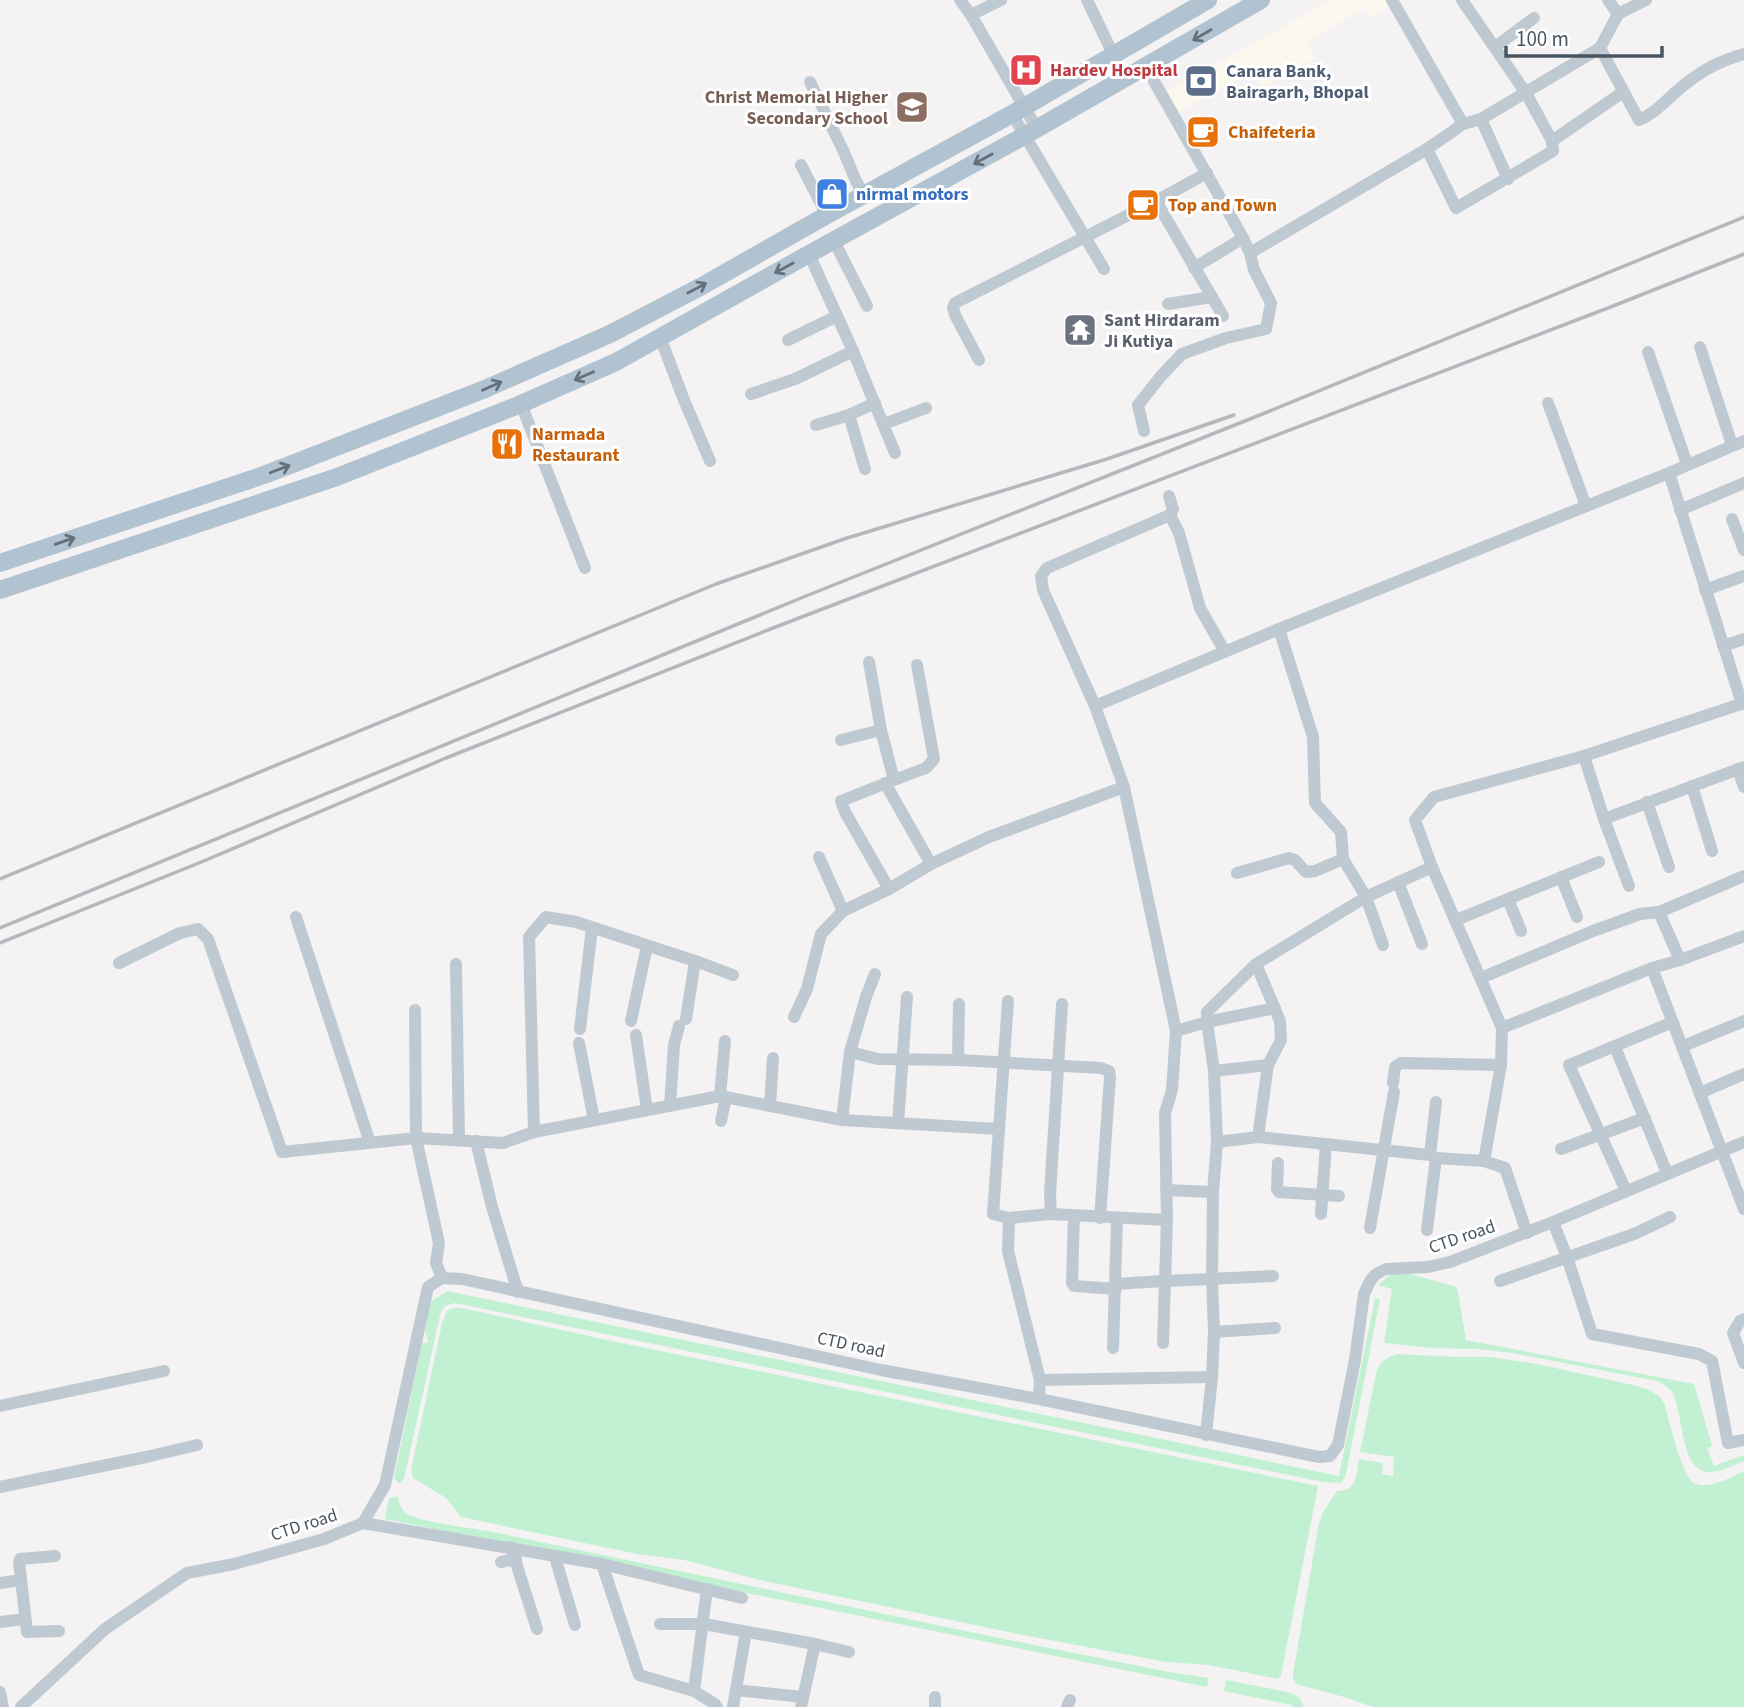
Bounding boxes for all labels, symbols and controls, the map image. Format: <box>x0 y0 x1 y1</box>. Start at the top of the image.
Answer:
scale bar <box>1506 14 1662 58</box>
text: 100 m <box>1516 24 1569 54</box>
one-way arrow <box>1193 28 1213 42</box>
hospital icon: Hardev Hospital <box>1007 51 1045 89</box>
place label: Hardev Hospital <box>1050 58 1178 83</box>
place label: Canara Bank, Bairagarh, Bhopal <box>1226 59 1369 105</box>
bank icon: Canara Bank, Bairagarh, Bhopal <box>1182 62 1220 100</box>
place label: Christ Memorial Higher Secondary School <box>705 85 889 131</box>
school or university icon: Christ Memorial Higher Secondary School <box>893 88 931 126</box>
cafe icon: Chaifeteria <box>1184 113 1222 151</box>
place label: Chaifeteria <box>1228 120 1316 145</box>
one-way arrow <box>973 153 994 166</box>
shop icon: nirmal motors <box>813 175 851 213</box>
place label: nirmal motors <box>856 182 969 207</box>
cafe icon: Top and Town <box>1124 186 1162 224</box>
place label: Top and Town <box>1168 193 1277 218</box>
one-way arrow <box>774 261 794 275</box>
one-way arrow <box>687 281 707 295</box>
place label: Sant Hirdaram Ji Kutiya <box>1104 308 1220 354</box>
temple icon: Sant Hirdaram Ji Kutiya <box>1061 311 1099 349</box>
one-way arrow <box>573 370 595 383</box>
one-way arrow <box>481 379 502 392</box>
place label: Narmada Restaurant <box>532 422 619 468</box>
restaurant icon: Narmada Restaurant <box>488 425 526 463</box>
one-way arrow <box>269 461 291 474</box>
one-way arrow <box>53 534 75 546</box>
street label: CTD road <box>1425 1214 1499 1260</box>
street label: CTD road <box>815 1326 887 1364</box>
street label: CTD road <box>267 1502 341 1548</box>

